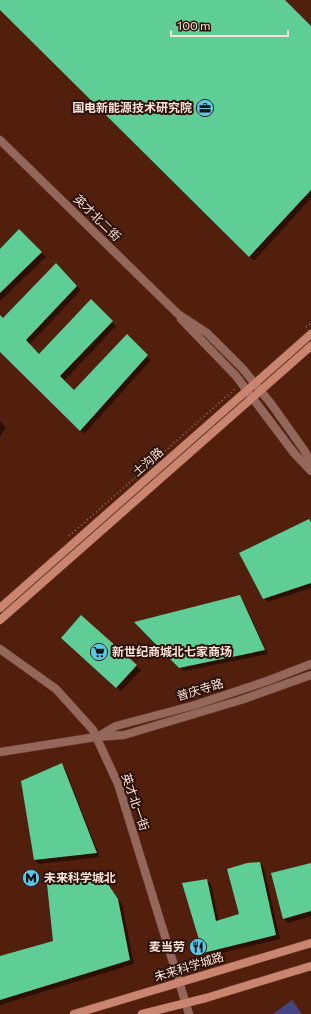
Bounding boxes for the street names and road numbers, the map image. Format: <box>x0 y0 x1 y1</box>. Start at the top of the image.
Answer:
street label: 英才北二街 <box>71 191 124 243</box>
street label: 土沟路 <box>129 444 166 478</box>
street label: 普庆寺路 <box>175 675 225 703</box>
street label: 英才北一街 <box>120 771 152 832</box>
street label: 未来科学城路 <box>152 949 225 983</box>

